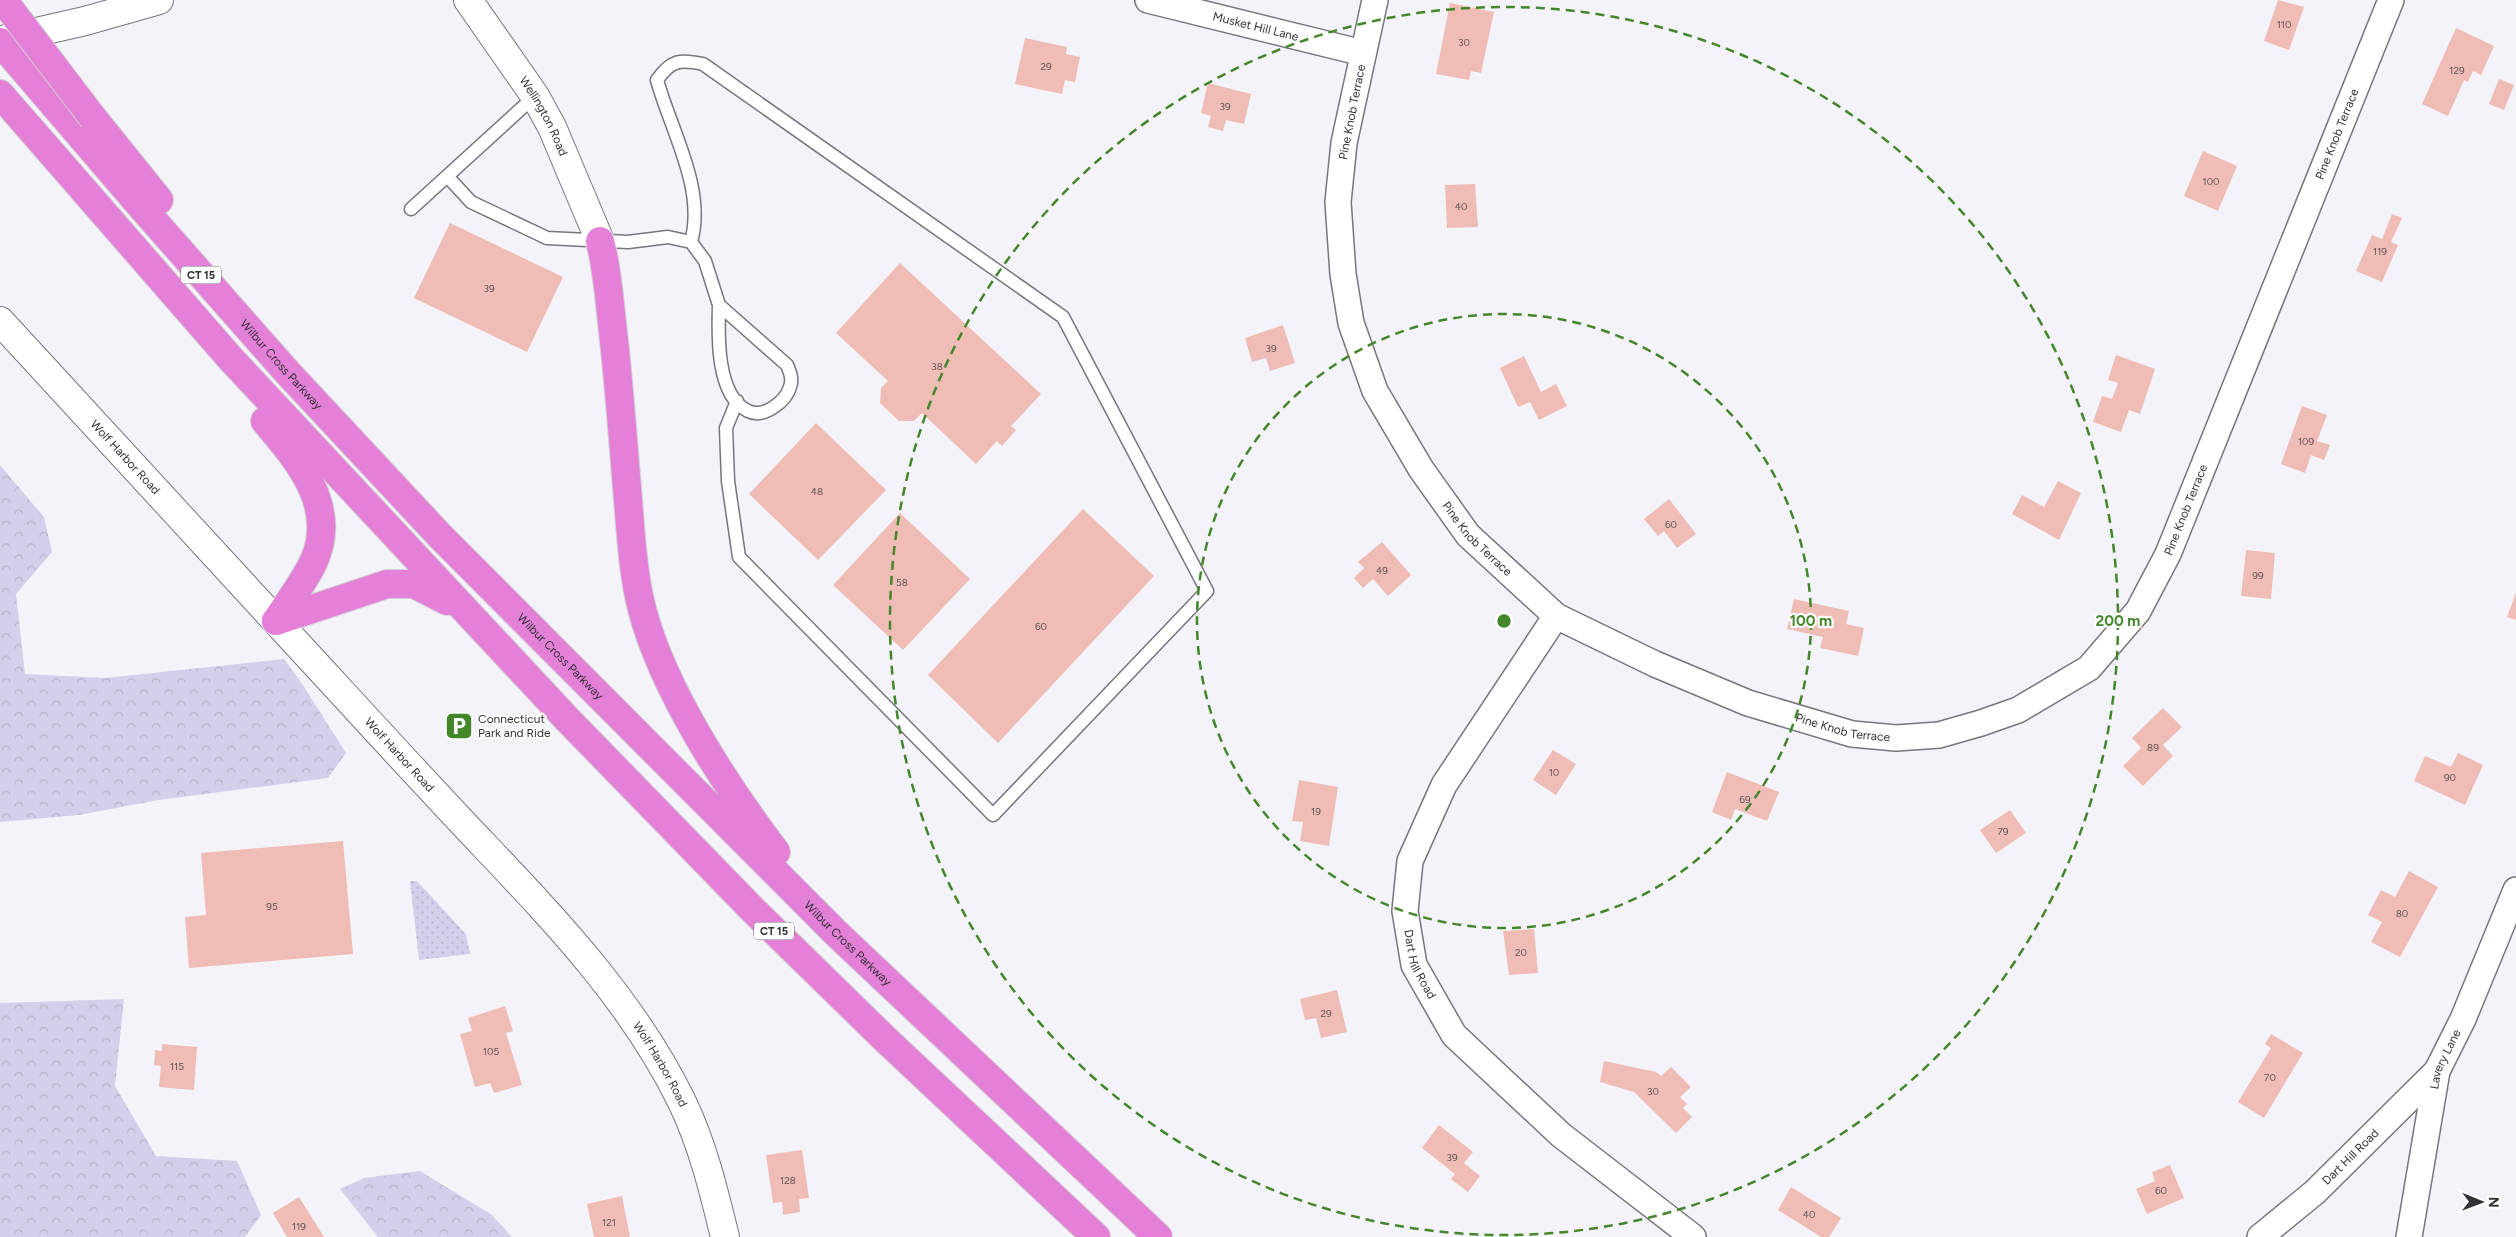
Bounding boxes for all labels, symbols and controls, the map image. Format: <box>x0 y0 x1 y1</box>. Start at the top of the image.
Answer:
street label: Musket Hill Lane <box>1211 9 1301 44</box>
house number: 110 <box>2277 18 2291 31</box>
house number: 30 <box>1458 36 1470 49</box>
house number: 29 <box>1040 60 1052 73</box>
street label: Pine Knob Terrace <box>1336 63 1368 161</box>
house number: 129 <box>2449 64 2465 77</box>
street label: Wellington Road <box>517 74 570 158</box>
street label: Pine Knob Terrace <box>2312 86 2362 182</box>
house number: 39 <box>1219 100 1231 113</box>
house number: 100 <box>2203 175 2219 188</box>
house number: 40 <box>1455 200 1467 213</box>
house number: 119 <box>2373 245 2387 258</box>
road number: CT 15 <box>181 266 221 284</box>
house number: 39 <box>483 282 495 295</box>
street label: Wilbur Cross Parkway <box>237 317 326 413</box>
house number: 39 <box>1265 342 1277 355</box>
house number: 38 <box>931 360 943 373</box>
street label: Wolf Harbor Road <box>88 417 163 497</box>
house number: 109 <box>2298 435 2314 448</box>
street label: Pine Knob Terrace <box>2161 462 2210 557</box>
house number: 48 <box>811 485 823 498</box>
street label: Pine Knob Terrace <box>1439 499 1515 579</box>
house number: 60 <box>1665 518 1677 531</box>
house number: 49 <box>1376 564 1388 577</box>
house number: 99 <box>2252 569 2264 582</box>
house number: 58 <box>896 576 908 589</box>
street label: Wilbur Cross Parkway <box>514 611 607 703</box>
centre of rings <box>1495 612 1513 630</box>
text: 100 m <box>1790 612 1832 630</box>
text: 200 m <box>2096 612 2140 630</box>
house number: 60 <box>1035 620 1047 633</box>
parking icon: Connecticut Park and Ride <box>444 711 474 741</box>
street label: Pine Knob Terrace <box>1794 711 1891 744</box>
place label: Connecticut Park and Ride <box>478 712 551 740</box>
street label: Wolf Harbor Road <box>362 715 437 795</box>
house number: 89 <box>2147 741 2159 754</box>
house number: 10 <box>1549 766 1559 779</box>
house number: 90 <box>2444 771 2456 784</box>
house number: 69 <box>1739 793 1751 806</box>
house number: 19 <box>1311 805 1321 818</box>
house number: 79 <box>1997 825 2009 838</box>
street label: Wilbur Cross Parkway <box>801 898 895 989</box>
house number: 95 <box>266 900 278 913</box>
house number: 80 <box>2396 907 2408 920</box>
road number: CT 15 <box>754 922 794 939</box>
street label: Dart Hill Road <box>1401 928 1439 1001</box>
house number: 20 <box>1515 946 1527 959</box>
house number: 29 <box>1320 1007 1332 1020</box>
street label: Wolf Harbor Road <box>630 1019 690 1109</box>
street label: Lavery Lane <box>2427 1027 2464 1090</box>
house number: 105 <box>483 1045 499 1058</box>
house number: 115 <box>170 1060 184 1073</box>
house number: 70 <box>2264 1071 2276 1084</box>
house number: 30 <box>1647 1085 1659 1098</box>
street label: Dart Hill Road <box>2319 1126 2382 1188</box>
house number: 39 <box>1446 1151 1458 1164</box>
house number: 128 <box>780 1174 796 1187</box>
north arrow <box>2456 1177 2506 1227</box>
house number: 60 <box>2155 1184 2167 1197</box>
text: N <box>2485 1197 2502 1208</box>
house number: 40 <box>1803 1208 1815 1221</box>
house number: 121 <box>602 1216 616 1229</box>
house number: 119 <box>292 1220 306 1233</box>

